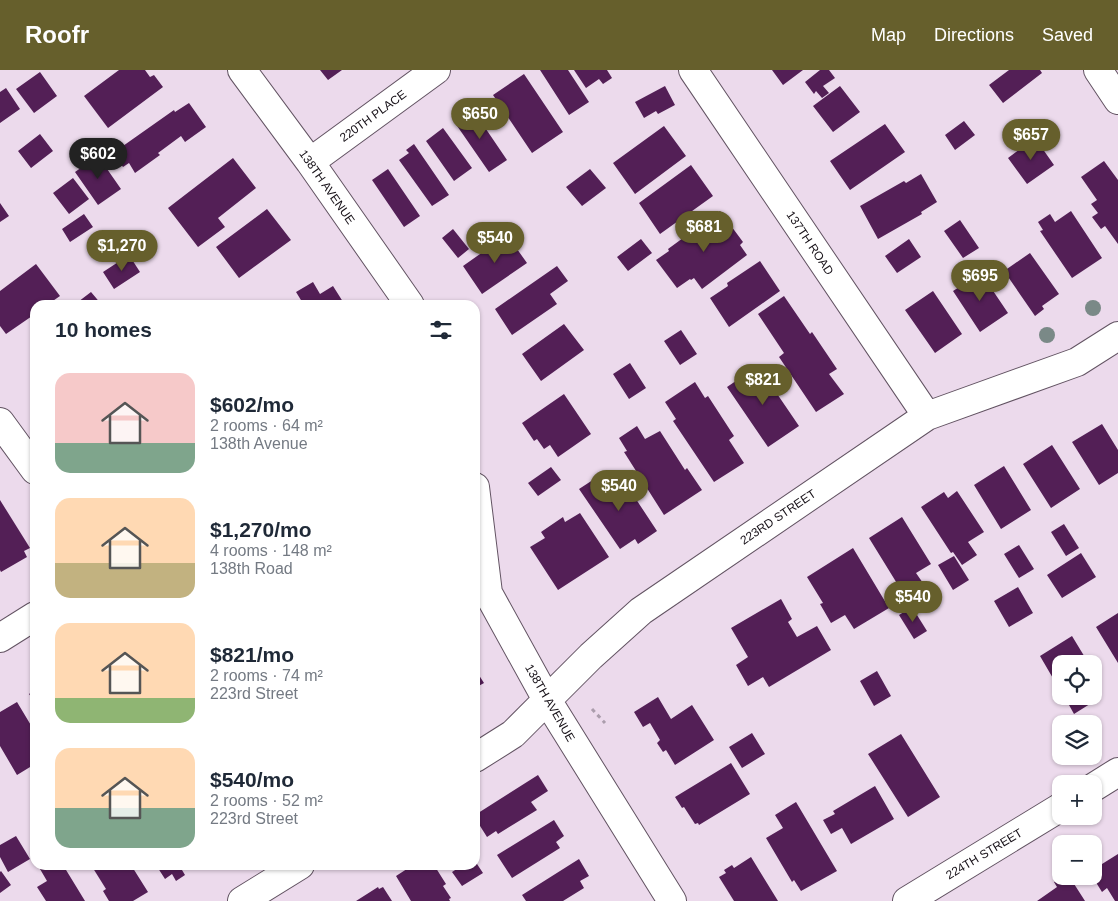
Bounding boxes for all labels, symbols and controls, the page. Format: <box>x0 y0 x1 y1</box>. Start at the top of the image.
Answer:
text: Roofr <box>25 21 89 48</box>
text: Map <box>871 25 906 45</box>
text: Directions <box>934 25 1014 45</box>
text: Saved <box>1042 25 1093 45</box>
street label: 220TH PLACE <box>337 87 409 145</box>
pin: $650 <box>450 98 510 140</box>
text: $650 <box>462 105 498 122</box>
pin: $657 <box>1001 118 1061 161</box>
text: $657 <box>1013 126 1049 143</box>
pin: $602 <box>68 138 128 180</box>
text: $602 <box>80 145 116 162</box>
street label: 138TH AVENUE <box>296 147 358 227</box>
street label: 137TH ROAD <box>783 208 837 278</box>
pin: $681 <box>674 210 734 253</box>
text: $681 <box>686 218 722 235</box>
pin: $540 <box>465 222 525 264</box>
text: $540 <box>477 229 513 246</box>
pin: $1,270 <box>81 230 163 272</box>
text: $1,270 <box>98 237 146 254</box>
pin: $695 <box>950 260 1010 302</box>
text: $695 <box>962 267 998 284</box>
icon: filters <box>427 316 455 344</box>
text: 10 homes <box>55 318 152 341</box>
pin: $821 <box>733 364 793 406</box>
text: $821 <box>745 371 781 388</box>
icon: home <box>95 393 155 453</box>
text: $602/mo <box>210 393 294 416</box>
text: 2 rooms · 64 m² <box>210 417 323 434</box>
text: 138th Avenue <box>210 435 308 452</box>
pin: $540 <box>589 470 649 512</box>
text: $540 <box>601 477 637 494</box>
street label: 223RD STREET <box>738 486 819 547</box>
icon: home <box>95 518 155 578</box>
text: $1,270/mo <box>210 518 312 541</box>
text: 4 rooms · 148 m² <box>210 542 332 559</box>
text: 138th Road <box>210 560 293 577</box>
pin: $540 <box>883 580 943 623</box>
text: $540 <box>895 588 931 605</box>
icon: home <box>95 643 155 703</box>
text: $821/mo <box>210 643 294 666</box>
map controls <box>1052 655 1102 885</box>
button: locate <box>1052 655 1102 705</box>
street label: 138TH AVENUE <box>522 662 578 744</box>
text: 2 rooms · 74 m² <box>210 667 323 684</box>
text: 223rd Street <box>210 685 298 702</box>
button: layers <box>1052 715 1102 765</box>
icon: home <box>95 768 155 828</box>
text: $540/mo <box>210 768 294 791</box>
button: + <box>1052 775 1102 825</box>
text: 2 rooms · 52 m² <box>210 792 323 809</box>
text: 223rd Street <box>210 810 298 827</box>
street label: 224TH STREET <box>943 825 1025 882</box>
button: − <box>1052 835 1102 885</box>

